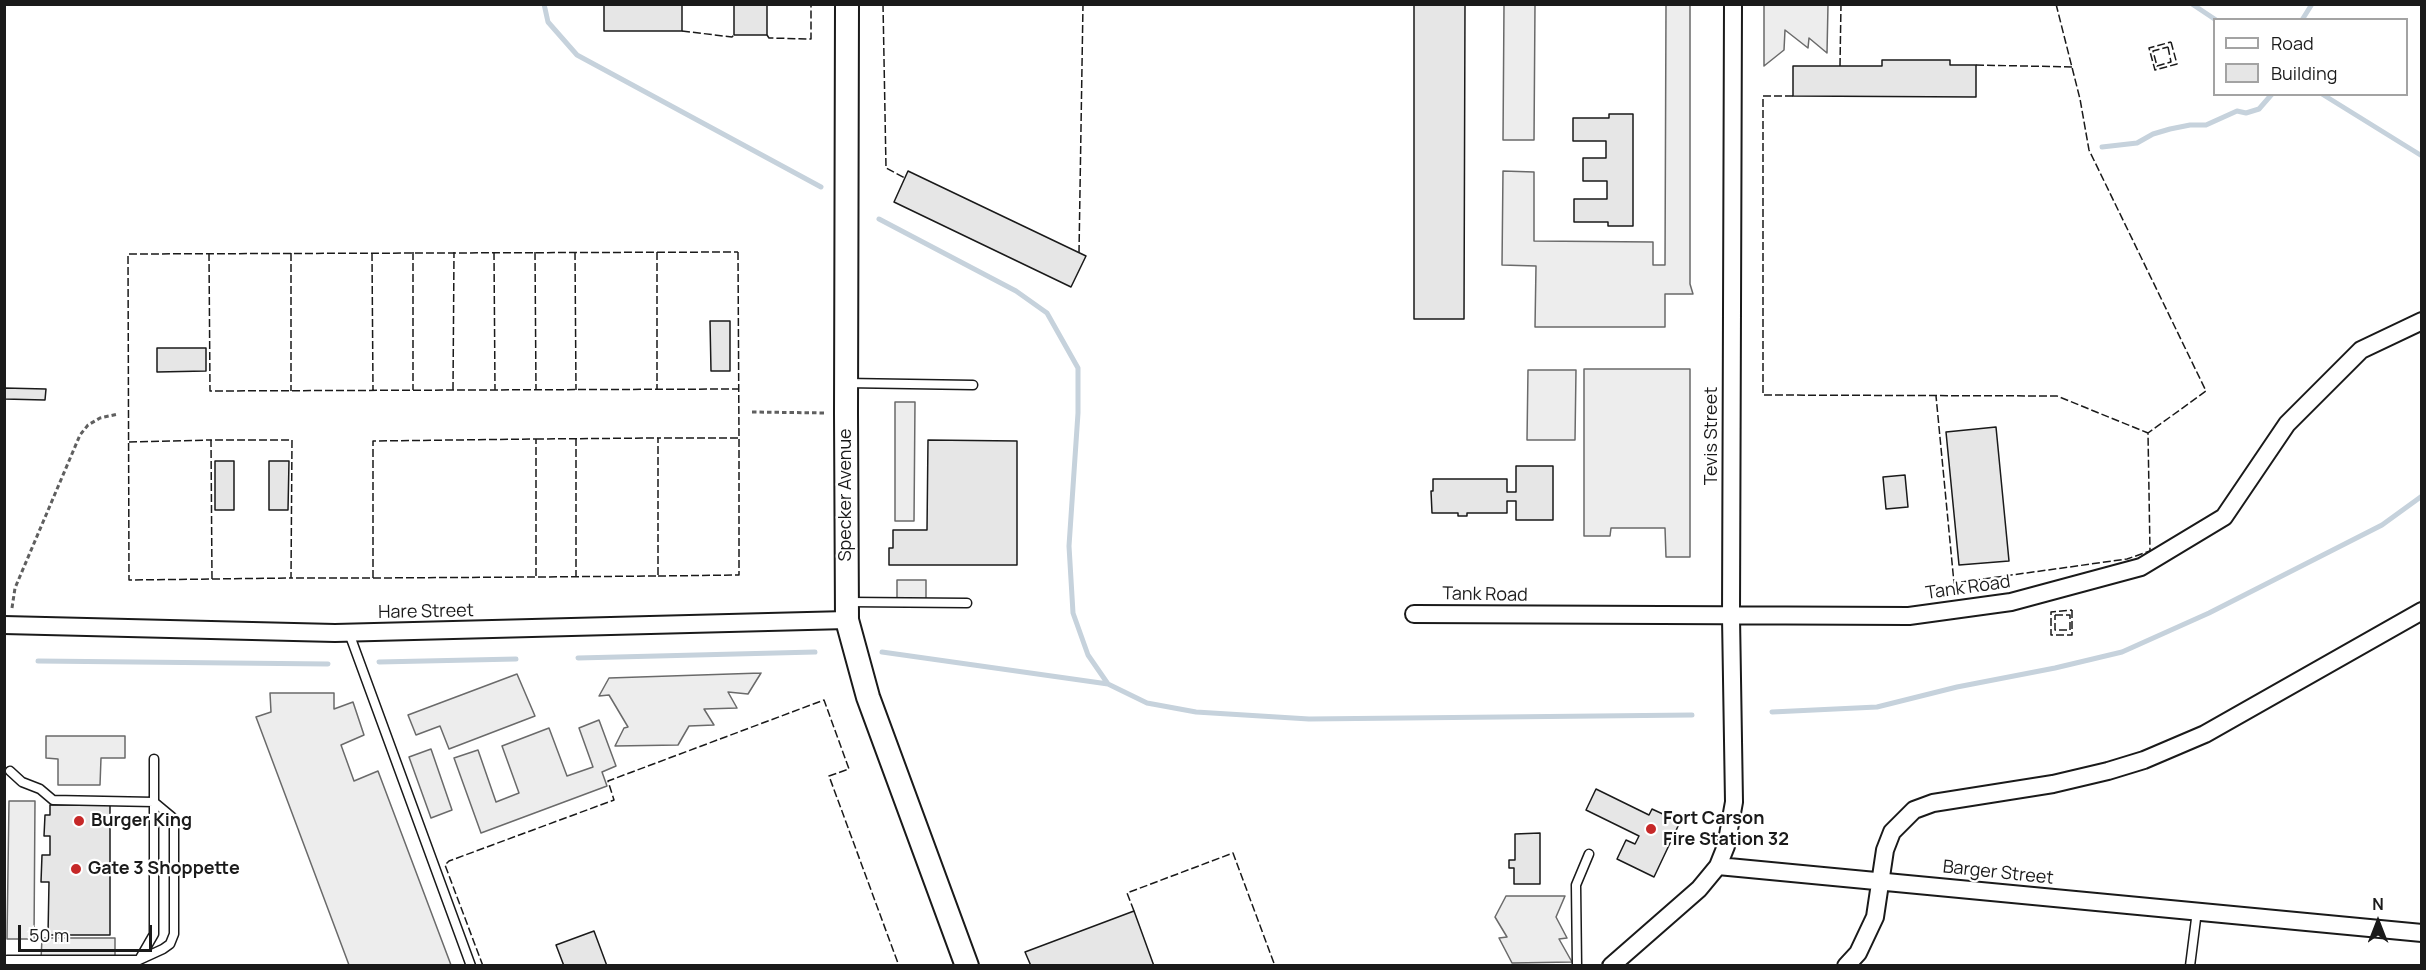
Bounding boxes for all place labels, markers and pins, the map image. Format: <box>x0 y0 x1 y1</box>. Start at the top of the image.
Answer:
place label: Fort Carson Fire Station 32 <box>1663 808 1789 850</box>
place label: Burger King <box>91 810 192 832</box>
marker: Burger King <box>72 814 86 828</box>
marker: Fort Carson Fire Station 32 <box>1644 822 1658 836</box>
place label: Gate 3 Shoppette <box>88 858 240 880</box>
marker: Gate 3 Shoppette <box>69 862 83 876</box>

